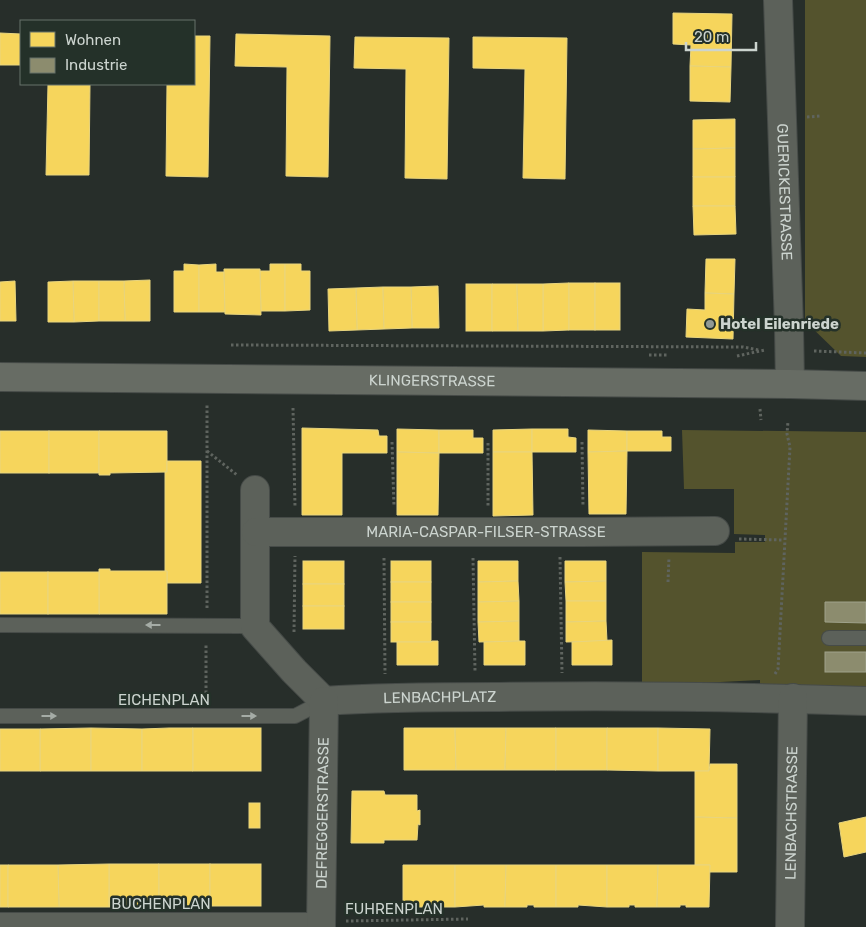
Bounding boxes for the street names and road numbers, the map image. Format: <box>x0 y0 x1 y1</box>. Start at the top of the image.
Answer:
street label: GUERICKESTRASSE <box>773 123 796 261</box>
street label: KLINGERSTRASSE <box>369 371 495 390</box>
street label: MARIA-CASPAR-FILSER-STRASSE <box>366 523 606 541</box>
street label: LENBACHPLATZ <box>383 688 496 707</box>
street label: EICHENPLAN <box>118 691 210 709</box>
street label: DEFREGGERSTRASSE <box>313 737 333 889</box>
street label: LENBACHSTRASSE <box>782 746 801 880</box>
street label: BUCHENPLAN <box>111 895 211 913</box>
street label: FUHRENPLAN <box>345 900 443 918</box>

